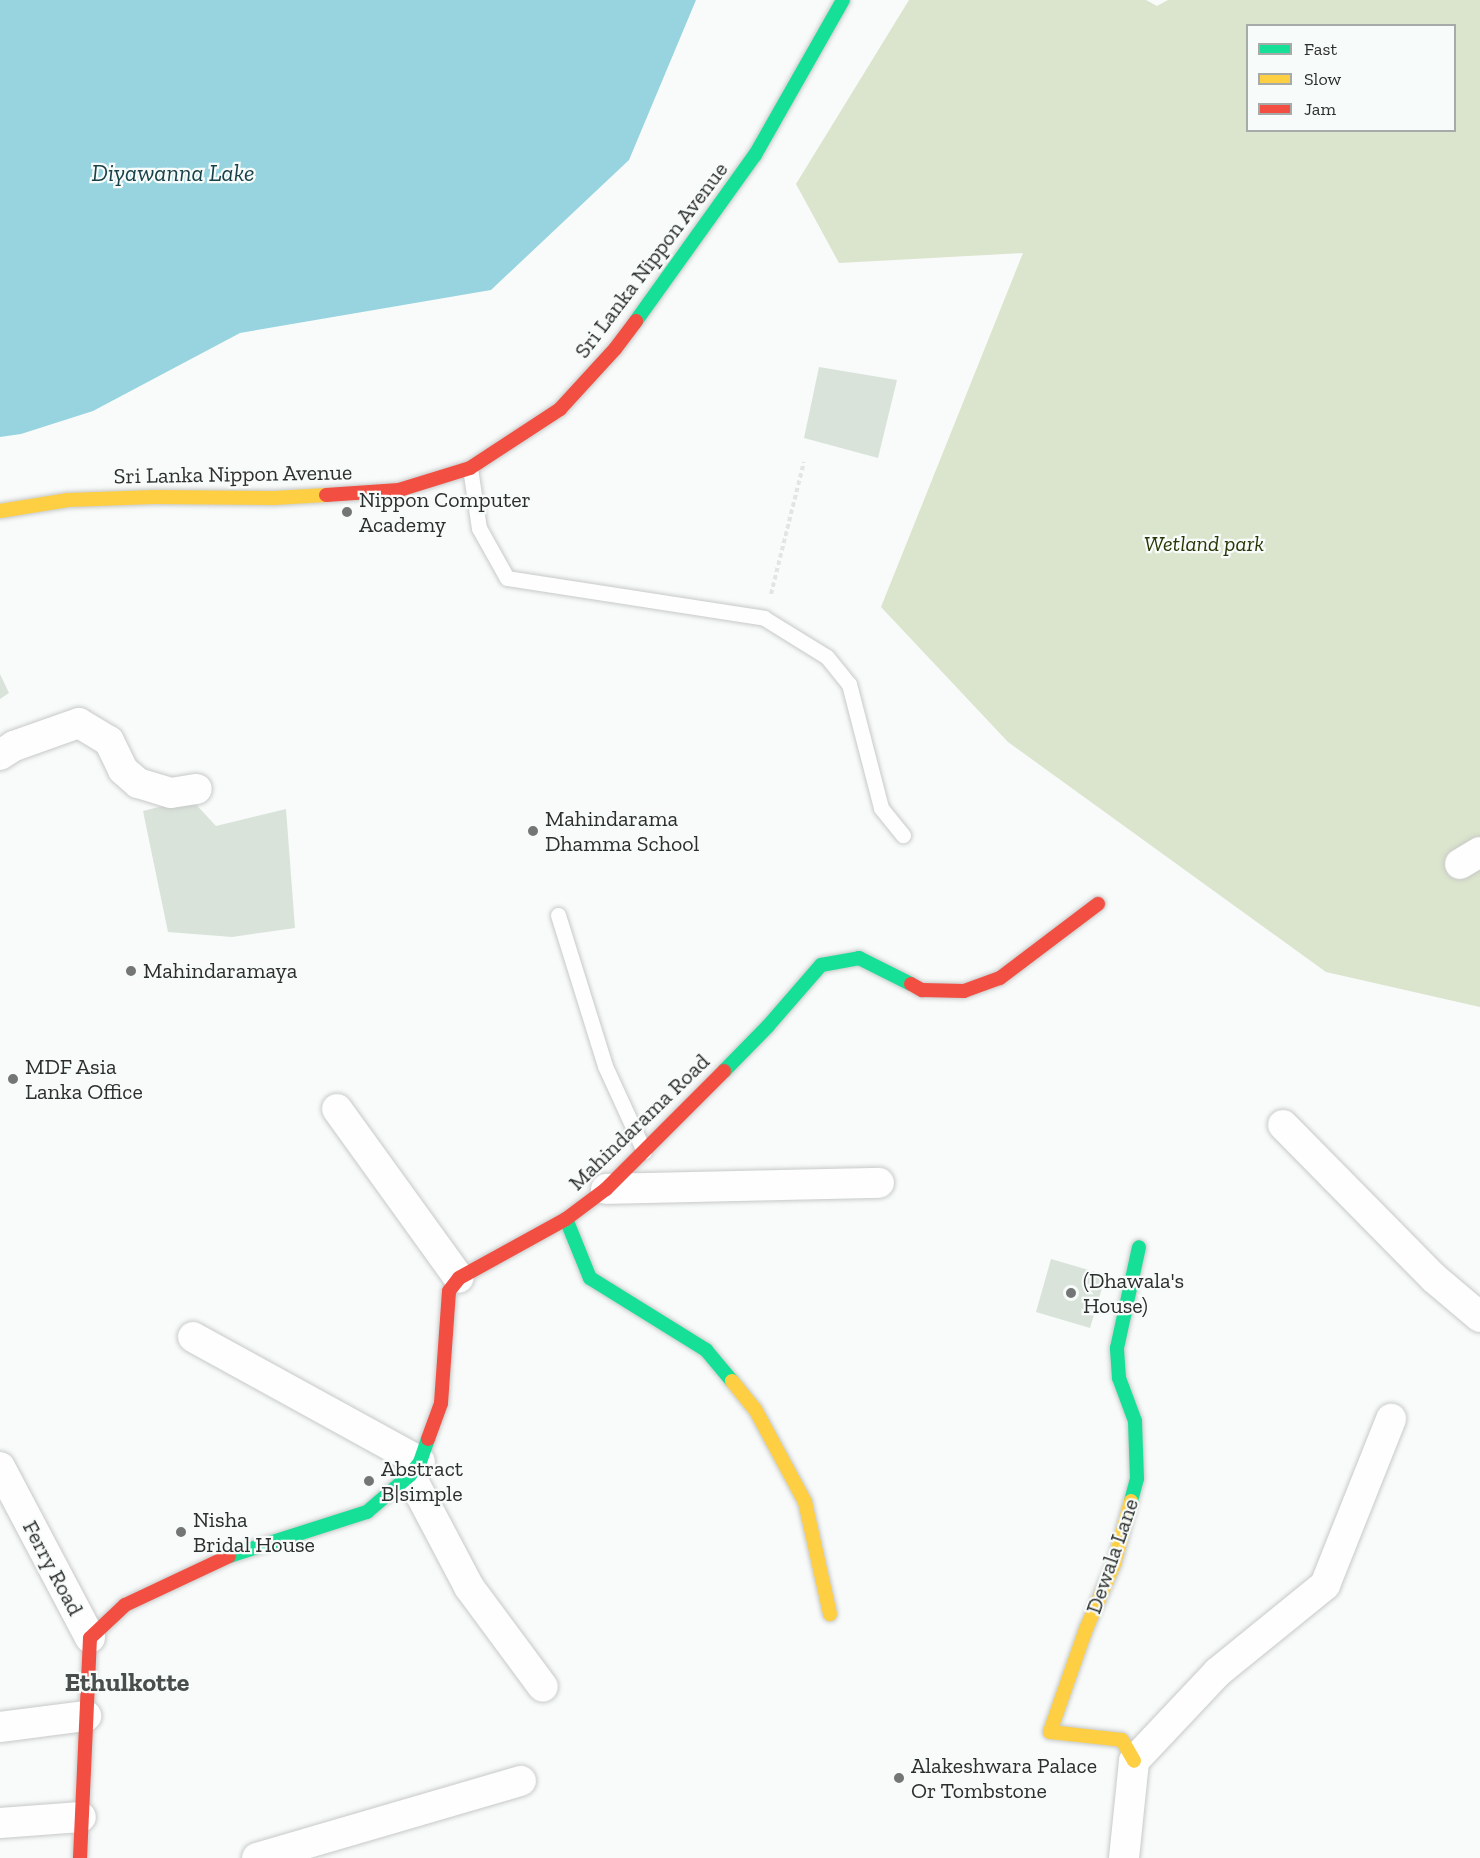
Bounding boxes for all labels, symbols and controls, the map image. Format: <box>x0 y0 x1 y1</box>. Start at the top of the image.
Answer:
legend <box>1246 24 1456 132</box>
text: Fast <box>1304 38 1337 60</box>
text: Slow <box>1304 68 1341 90</box>
text: Jam <box>1304 98 1336 120</box>
street label: Sri Lanka Nippon Avenue <box>568 157 734 363</box>
water label: Diyawanna Lake <box>91 159 255 187</box>
street label: Sri Lanka Nippon Avenue <box>113 459 353 489</box>
place label: Nippon Computer Academy <box>359 486 531 538</box>
marker: Nippon Computer Academy <box>340 505 354 519</box>
park label: Wetland park <box>1144 531 1264 557</box>
place label: Mahindarama Dhamma School <box>545 805 699 856</box>
marker: Mahindarama Dhamma School <box>526 824 540 838</box>
place label: Mahindaramaya <box>143 958 297 984</box>
marker: Mahindaramaya <box>124 964 138 978</box>
street label: Mahindarama Road <box>563 1048 715 1196</box>
place label: MDF Asia Lanka Office <box>25 1053 143 1104</box>
marker: MDF Asia Lanka Office <box>6 1072 20 1086</box>
place label: (Dhawala's House) <box>1083 1267 1184 1318</box>
marker: (Dhawala's House) <box>1064 1286 1078 1300</box>
place label: Abstract B|simple <box>381 1455 463 1506</box>
marker: Abstract B|simple <box>362 1474 376 1488</box>
street label: Dewala Lane <box>1080 1495 1144 1617</box>
place label: Nisha Bridal House <box>193 1506 315 1558</box>
street label: Ferry Road <box>17 1516 89 1620</box>
marker: Nisha Bridal House <box>174 1525 188 1539</box>
district label: Ethulkotte <box>65 1667 189 1699</box>
place label: Alakeshwara Palace Or Tombstone <box>911 1752 1097 1804</box>
marker: Alakeshwara Palace Or Tombstone <box>892 1771 906 1785</box>

